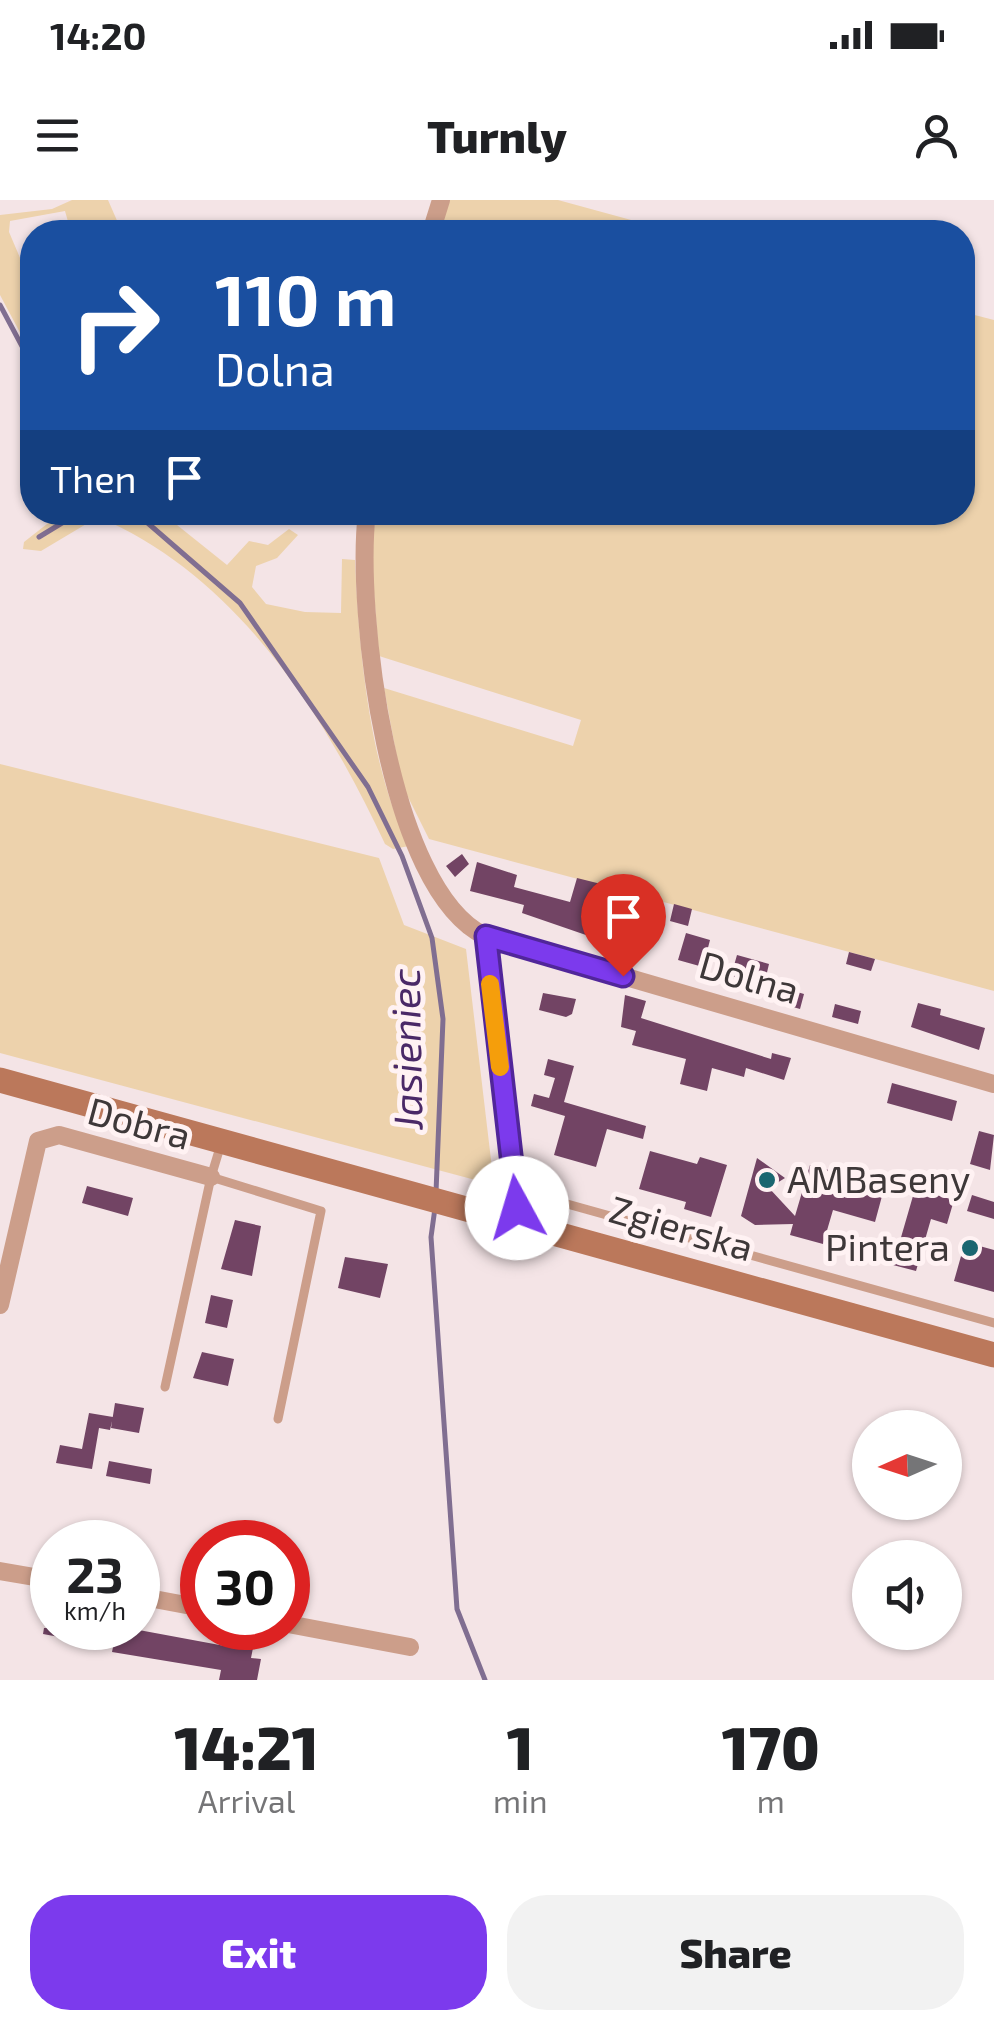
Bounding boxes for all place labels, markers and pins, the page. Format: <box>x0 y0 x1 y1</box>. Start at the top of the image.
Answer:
pin <box>581 874 666 977</box>
place label: AMBaseny <box>787 1155 970 1201</box>
marker: AMBaseny <box>756 1169 778 1191</box>
place label: Pintera <box>825 1223 950 1269</box>
marker: Pintera <box>959 1237 981 1259</box>

